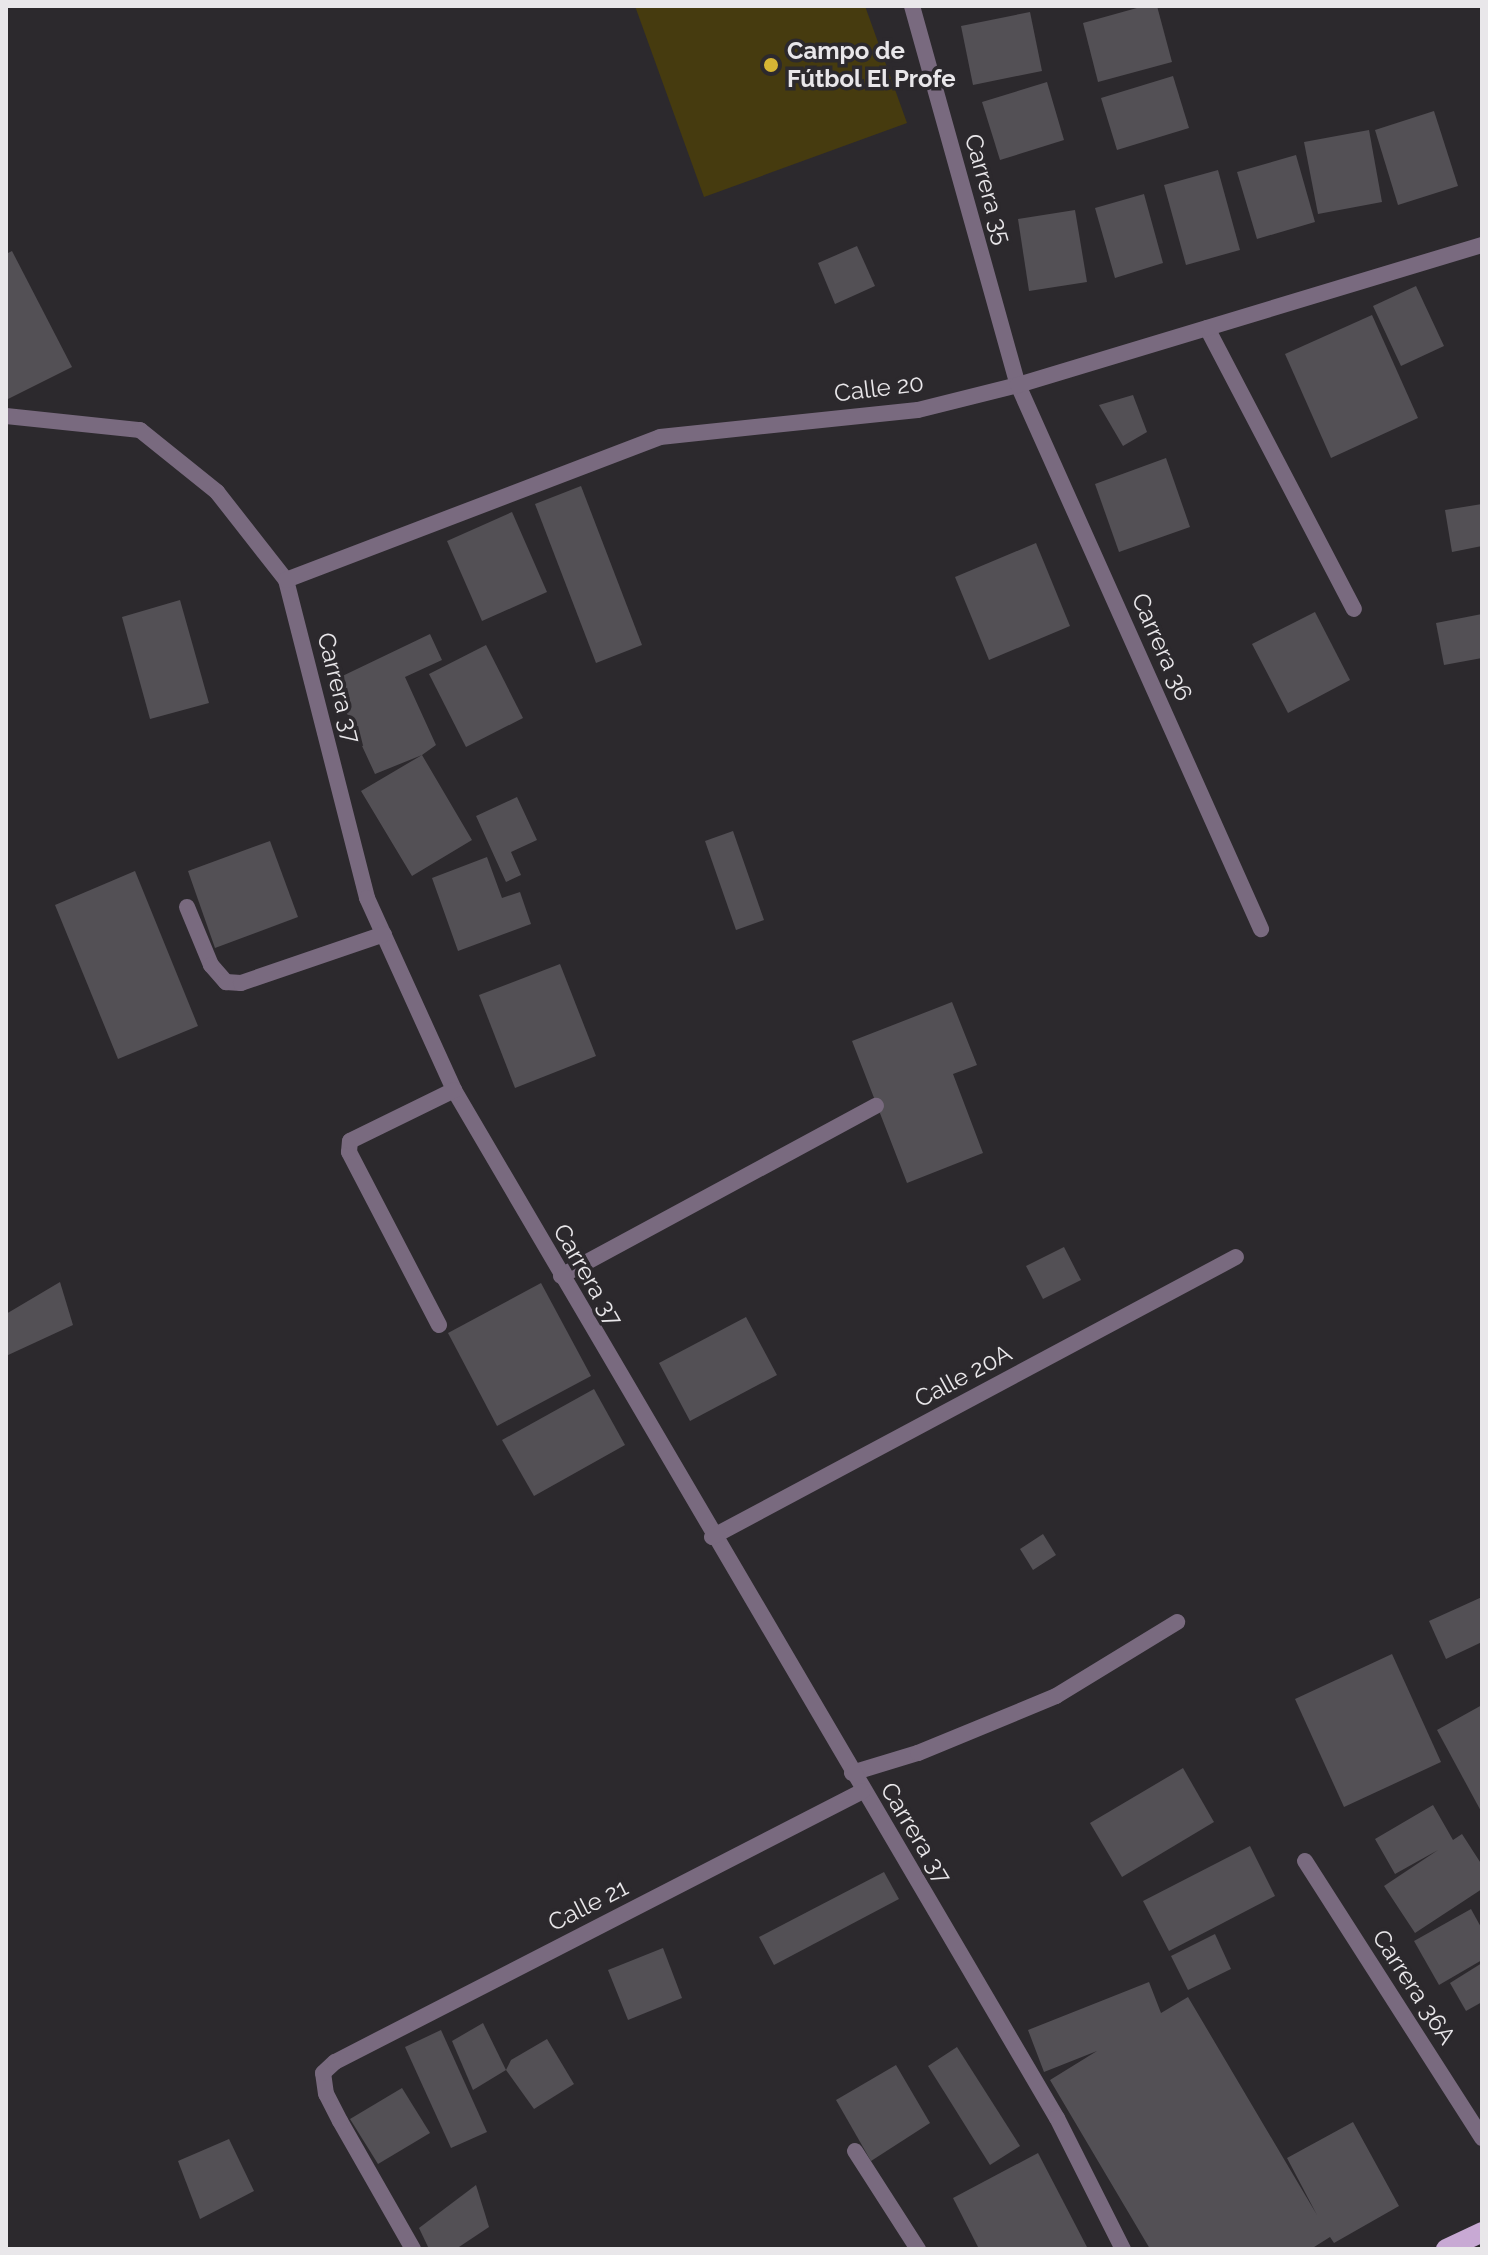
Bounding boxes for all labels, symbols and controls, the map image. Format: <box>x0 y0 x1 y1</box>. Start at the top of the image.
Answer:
place label: Campo de Fútbol El Profe <box>787 37 957 93</box>
marker: Campo de Fútbol El Profe <box>762 56 780 74</box>
street label: Carrera 35 <box>959 130 1017 248</box>
street label: Calle 20 <box>833 368 925 408</box>
street label: Carrera 36 <box>1125 589 1199 705</box>
street label: Carrera 37 <box>311 630 367 746</box>
street label: Carrera 37 <box>547 1219 629 1331</box>
street label: Calle 20A <box>910 1338 1016 1414</box>
street label: Carrera 37 <box>875 1777 957 1889</box>
street label: Calle 21 <box>543 1873 633 1937</box>
street label: Carrera 36A <box>1366 1924 1462 2050</box>

